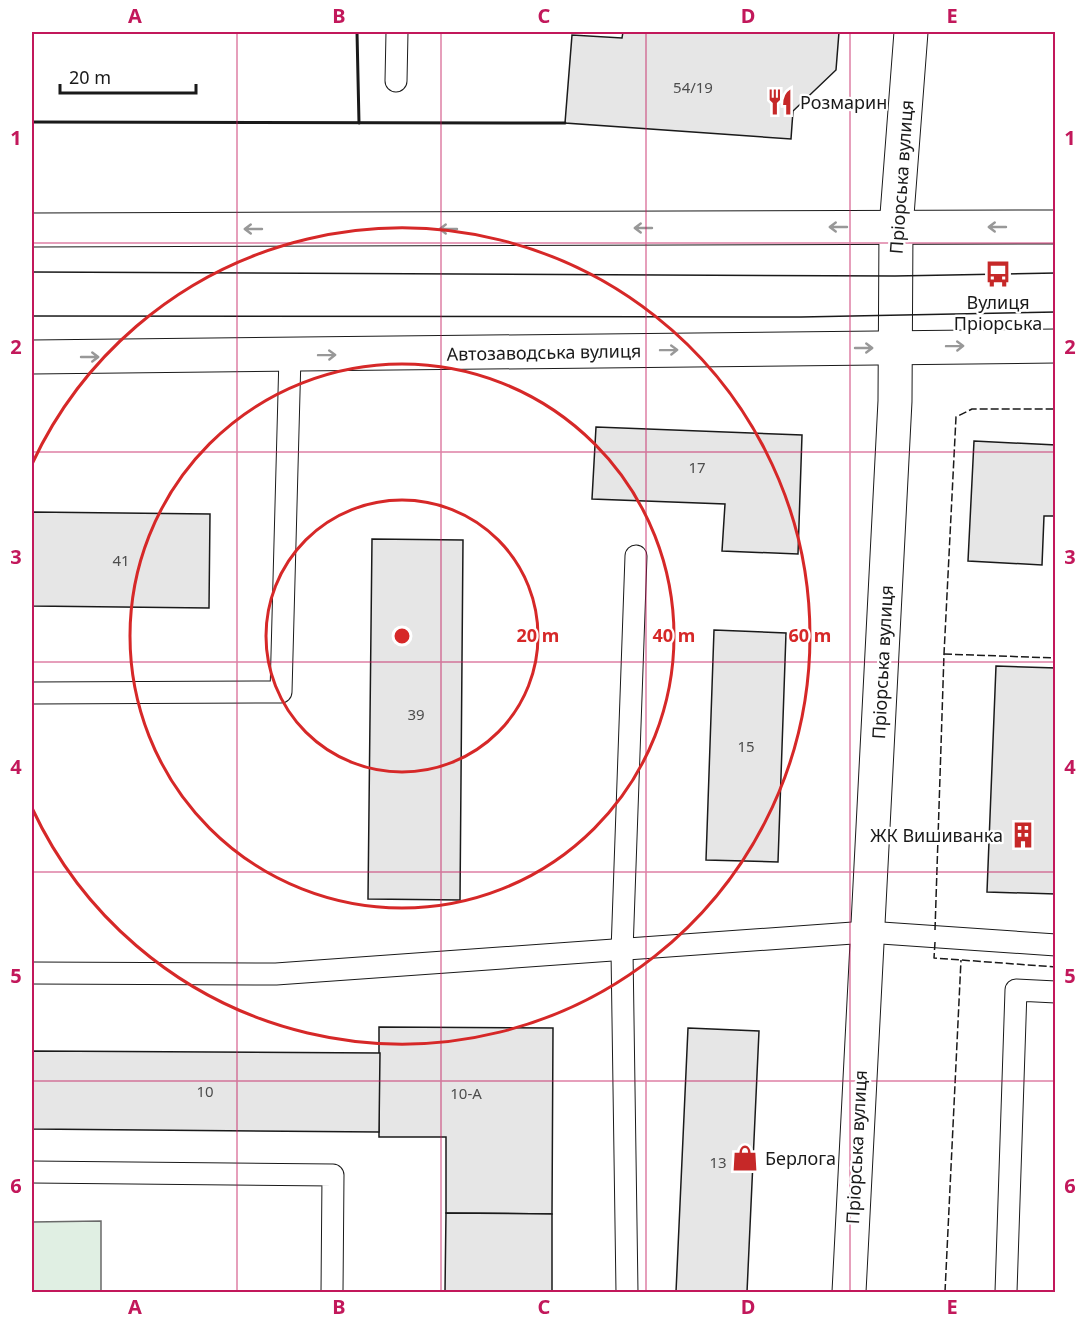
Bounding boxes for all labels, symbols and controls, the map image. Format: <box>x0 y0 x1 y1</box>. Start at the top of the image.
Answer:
text: A <box>128 2 142 29</box>
text: B <box>332 2 346 29</box>
text: C <box>538 2 551 29</box>
text: D <box>741 2 755 29</box>
text: E <box>946 2 958 29</box>
scale bar <box>60 57 196 95</box>
text: 20 m <box>69 65 111 89</box>
house number: 54/19 <box>673 77 713 97</box>
restaurant icon: Розмарин <box>765 87 795 117</box>
place label: Розмарин <box>800 90 887 114</box>
street label: Пріорська вулиця <box>884 99 918 255</box>
text: 1 <box>10 124 22 151</box>
text: 1 <box>1064 124 1076 151</box>
one-way arrow <box>828 221 848 233</box>
one-way arrow <box>988 221 1008 233</box>
one-way arrow <box>633 222 653 234</box>
one-way arrow <box>243 223 263 235</box>
one-way arrow <box>438 223 458 235</box>
bus stop icon: Вулиця Пріорська <box>983 259 1013 289</box>
place label: Вулиця Пріорська <box>954 290 1042 335</box>
text: 2 <box>10 333 22 360</box>
text: 2 <box>1064 333 1076 360</box>
street label: Автозаводська вулиця <box>446 338 642 366</box>
one-way arrow <box>945 341 965 352</box>
one-way arrow <box>853 342 873 354</box>
one-way arrow <box>658 344 678 356</box>
one-way arrow <box>316 350 336 361</box>
one-way arrow <box>79 351 99 363</box>
house number: 17 <box>688 457 706 477</box>
text: 3 <box>10 543 22 570</box>
text: 3 <box>1064 543 1076 570</box>
house number: 41 <box>112 550 130 570</box>
street label: Пріорська вулиця <box>866 584 898 740</box>
text: 20 m <box>517 623 559 647</box>
text: 40 m <box>653 623 695 647</box>
text: 60 m <box>789 623 831 647</box>
centre of rings <box>392 626 412 646</box>
house number: 39 <box>407 704 425 724</box>
house number: 15 <box>737 736 755 756</box>
text: 4 <box>10 753 22 780</box>
text: 4 <box>1064 753 1076 780</box>
building icon: ЖК Вишиванка <box>1008 820 1038 850</box>
place label: ЖК Вишиванка <box>870 823 1003 847</box>
text: 5 <box>10 962 22 989</box>
text: 5 <box>1064 962 1076 989</box>
street label: Пріорська вулиця <box>840 1069 872 1225</box>
house number: 10 <box>196 1081 214 1101</box>
house number: 10-А <box>450 1083 482 1103</box>
shop icon: Берлога <box>730 1143 760 1173</box>
place label: Берлога <box>765 1146 836 1170</box>
house number: 13 <box>709 1152 727 1172</box>
text: 6 <box>10 1172 22 1199</box>
text: 6 <box>1064 1172 1076 1199</box>
text: A <box>128 1293 142 1320</box>
text: B <box>332 1293 346 1320</box>
text: C <box>538 1293 551 1320</box>
text: D <box>741 1293 755 1320</box>
text: E <box>946 1293 958 1320</box>

